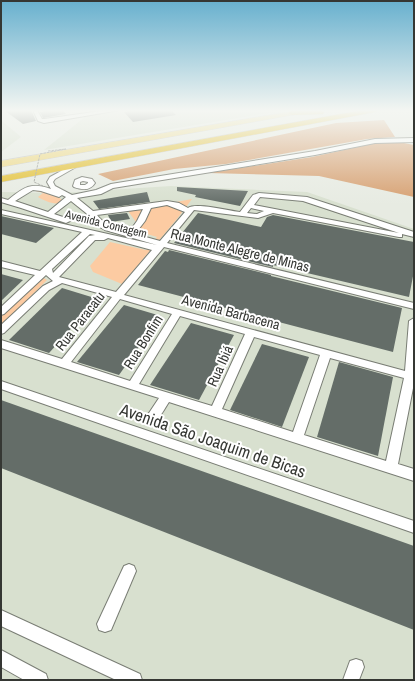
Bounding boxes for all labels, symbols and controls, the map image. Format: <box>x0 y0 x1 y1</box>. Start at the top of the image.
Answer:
street label: Avenida Contagem <box>62 206 149 242</box>
street label: Rua Monte Alegre de Minas <box>169 224 311 276</box>
street label: Rua Paracatu <box>51 288 109 354</box>
street label: Avenida Barbacena <box>179 290 283 334</box>
street label: Rua Bonfim <box>119 312 167 372</box>
street label: Rua Ibiá <box>203 342 237 389</box>
street label: Avenida São Joaquim de Bicas <box>116 397 309 483</box>

